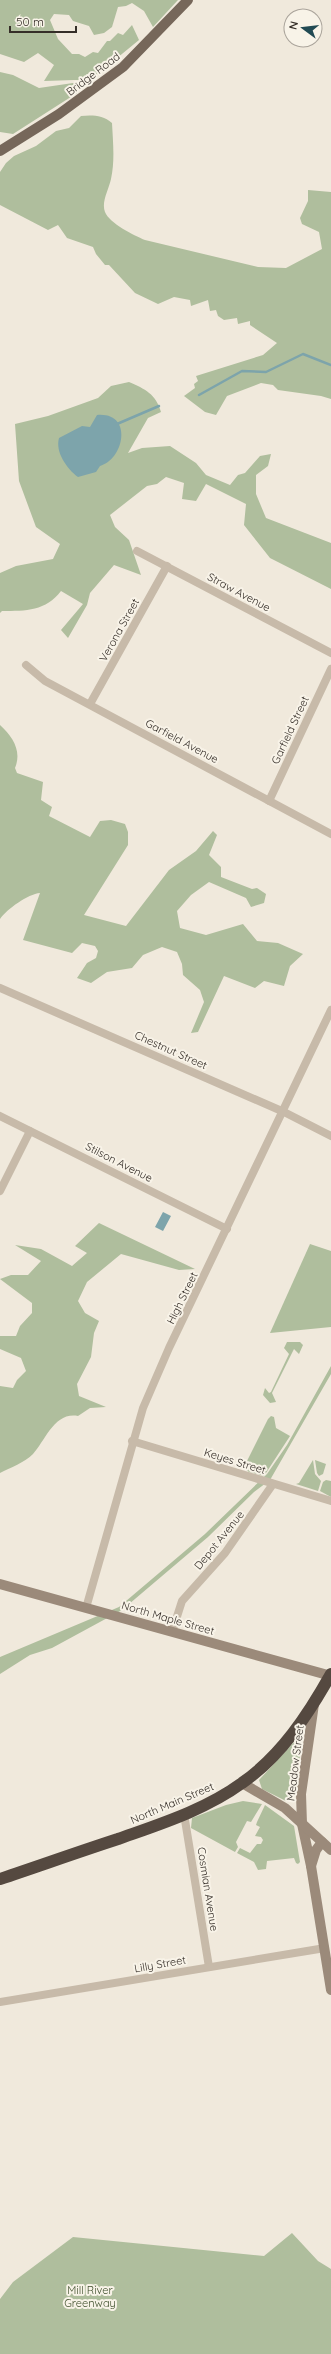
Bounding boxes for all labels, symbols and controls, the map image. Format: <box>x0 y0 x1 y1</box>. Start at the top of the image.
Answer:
scale bar <box>10 8 76 34</box>
north arrow <box>283 8 323 48</box>
text: 50 m <box>16 14 44 29</box>
text: N <box>286 20 301 31</box>
street label: Bridge Road <box>63 49 123 99</box>
street label: Straw Avenue <box>205 570 273 614</box>
street label: Verona Street <box>96 596 142 664</box>
street label: Garfield Street <box>268 694 312 766</box>
street label: Garfield Avenue <box>143 716 221 766</box>
street label: Chestnut Street <box>133 1028 210 1072</box>
street label: Stilson Avenue <box>83 1139 155 1185</box>
street label: High Street <box>163 1269 201 1326</box>
street label: Keyes Street <box>202 1445 268 1477</box>
street label: Depot Avenue <box>191 1508 247 1572</box>
street label: North Maple Street <box>120 1598 216 1638</box>
street label: Meadow Street <box>283 1724 307 1802</box>
street label: North Main Street <box>128 1779 216 1827</box>
street label: Cosmian Avenue <box>194 1846 222 1932</box>
street label: Lilly Street <box>133 1953 187 1975</box>
park label: Mill River Greenway <box>64 2283 116 2310</box>

